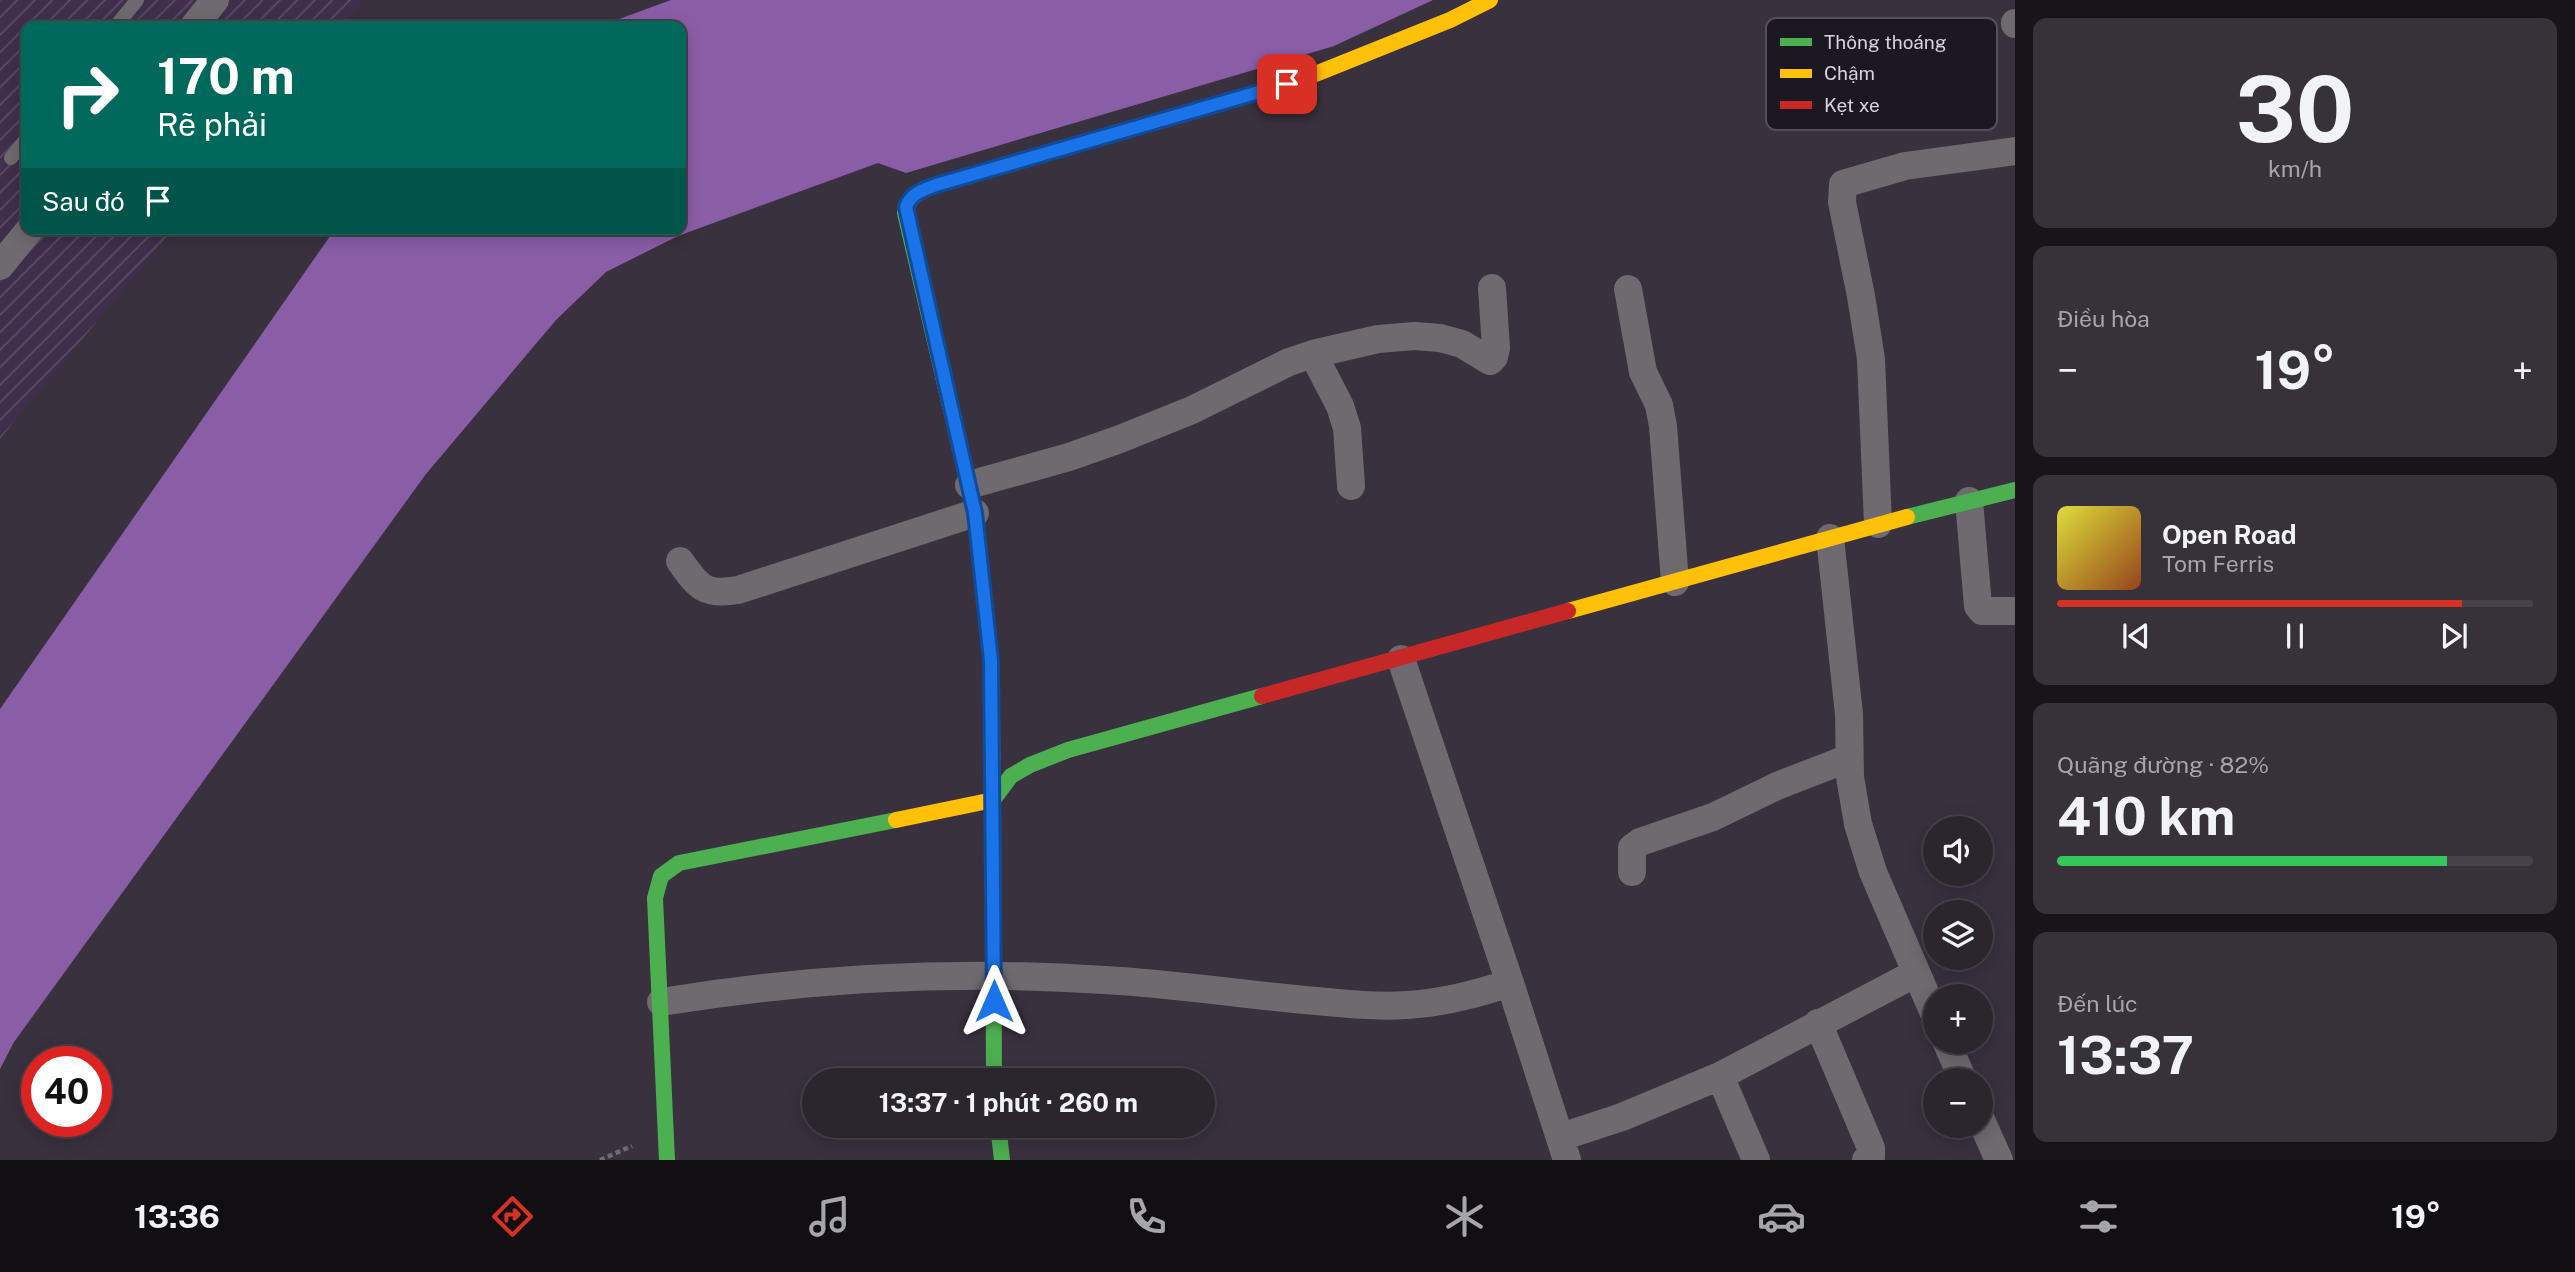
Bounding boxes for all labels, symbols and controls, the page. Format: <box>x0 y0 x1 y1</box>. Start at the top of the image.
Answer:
legend <box>1766 18 1997 130</box>
text: Thông thoáng <box>1824 31 1947 53</box>
text: 170 m <box>157 47 295 105</box>
icon: right <box>42 49 133 140</box>
pin <box>1257 54 1317 114</box>
text: 30 <box>2236 56 2354 162</box>
text: Chậm <box>1824 62 1875 84</box>
icon: arrive <box>1268 65 1306 103</box>
text: Kẹt xe <box>1824 94 1880 116</box>
text: Rẽ phải <box>157 106 267 143</box>
text: km/h <box>2268 155 2322 182</box>
icon: arrive <box>139 182 177 220</box>
text: Sau đó <box>42 186 125 217</box>
text: Điều hòa <box>2057 305 2150 332</box>
text: 19° <box>2254 340 2336 401</box>
text: − <box>2057 348 2078 393</box>
text: + <box>2512 348 2533 393</box>
text: Open Road <box>2162 519 2297 550</box>
text: Tom Ferris <box>2162 550 2274 577</box>
icon: previous <box>2117 617 2155 655</box>
icon: pause <box>2276 617 2314 655</box>
icon: next <box>2435 617 2473 655</box>
text: Quãng đường · 82% <box>2057 751 2269 778</box>
text: 410 km <box>2057 786 2235 847</box>
map controls <box>1923 816 1993 1138</box>
button: sound <box>1923 816 1993 886</box>
button: layers <box>1923 900 1993 970</box>
position arrow <box>957 964 1031 1038</box>
button: + <box>1923 984 1993 1054</box>
text: Đến lúc <box>2057 990 2138 1017</box>
text: 13:37 <box>2057 1025 2194 1086</box>
speed limit sign: 40 <box>21 1046 112 1137</box>
button: − <box>1923 1068 1993 1138</box>
text: 13:37 · 1 phút · 260 m <box>879 1087 1138 1118</box>
icon: directions <box>488 1192 537 1241</box>
icon: music <box>805 1192 854 1241</box>
icon: phone <box>1122 1192 1171 1241</box>
icon: climate <box>1440 1192 1489 1241</box>
icon: car <box>1757 1192 1806 1241</box>
icon: filters <box>2074 1192 2123 1241</box>
text: 13:36 <box>134 1198 220 1235</box>
text: 19° <box>2391 1198 2441 1235</box>

